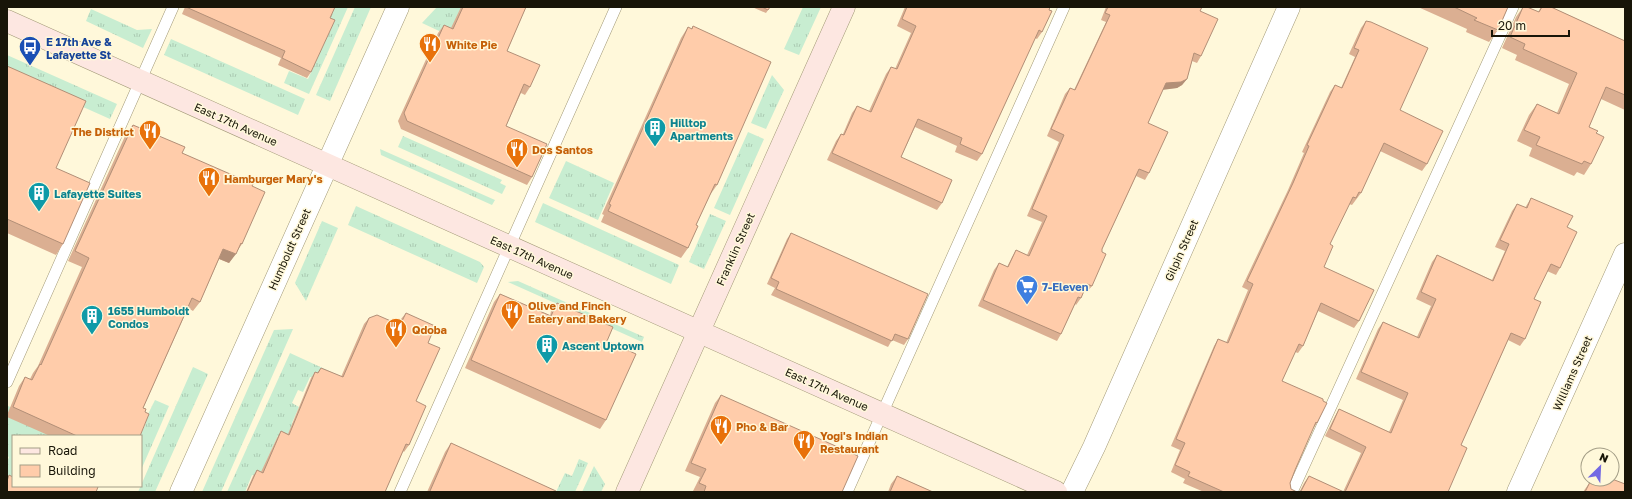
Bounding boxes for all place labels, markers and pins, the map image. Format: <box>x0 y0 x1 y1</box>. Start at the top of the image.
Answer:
restaurant icon: White Pie <box>417 31 443 64</box>
bus stop icon: E 17th Ave & Lafayette St <box>17 34 43 67</box>
place label: E 17th Ave & Lafayette St <box>46 35 112 61</box>
place label: White Pie <box>446 38 498 51</box>
building icon: Hilltop Apartments <box>642 115 668 148</box>
place label: Hilltop Apartments <box>670 116 733 142</box>
restaurant icon: The District <box>137 118 163 151</box>
place label: The District <box>72 125 135 138</box>
restaurant icon: Dos Santos <box>504 136 530 169</box>
place label: Dos Santos <box>532 143 593 156</box>
restaurant icon: Hamburger Mary's <box>196 165 222 198</box>
place label: Hamburger Mary's <box>224 172 323 185</box>
building icon: Lafayette Suites <box>26 180 52 213</box>
place label: Lafayette Suites <box>54 187 142 200</box>
supermarket icon: 7-Eleven <box>1014 273 1040 306</box>
place label: 7-Eleven <box>1042 280 1089 293</box>
restaurant icon: Olive and Finch Eatery and Bakery <box>499 298 525 331</box>
place label: Olive and Finch Eatery and Bakery <box>528 299 627 325</box>
building icon: 1655 Humboldt Condos <box>79 303 105 336</box>
place label: 1655 Humboldt Condos <box>108 304 190 330</box>
restaurant icon: Qdoba <box>383 316 409 349</box>
place label: Qdoba <box>412 323 447 336</box>
building icon: Ascent Uptown <box>534 332 560 365</box>
place label: Ascent Uptown <box>562 339 644 352</box>
restaurant icon: Pho & Bar <box>708 413 734 446</box>
place label: Pho & Bar <box>736 420 789 433</box>
restaurant icon: Yogi's Indian Restaurant <box>791 428 817 461</box>
place label: Yogi's Indian Restaurant <box>820 429 888 455</box>

